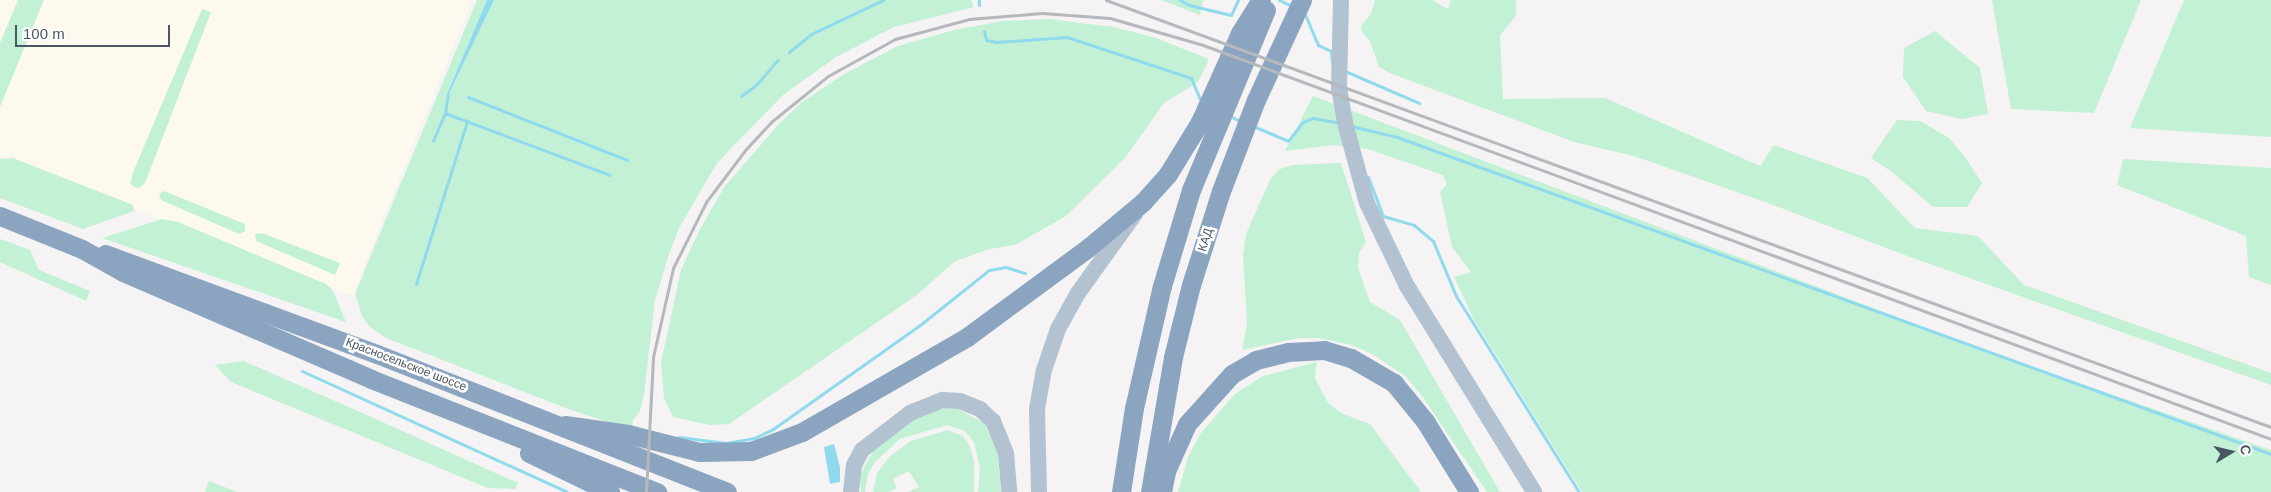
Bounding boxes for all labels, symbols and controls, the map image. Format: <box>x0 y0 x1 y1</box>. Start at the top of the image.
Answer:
scale bar <box>18 15 172 47</box>
text: 100 m <box>23 25 65 42</box>
street label: КАД <box>1196 227 1216 253</box>
street label: Красносельское шоссе <box>344 335 468 395</box>
north arrow <box>2206 427 2256 477</box>
text: С <box>2237 443 2255 456</box>

